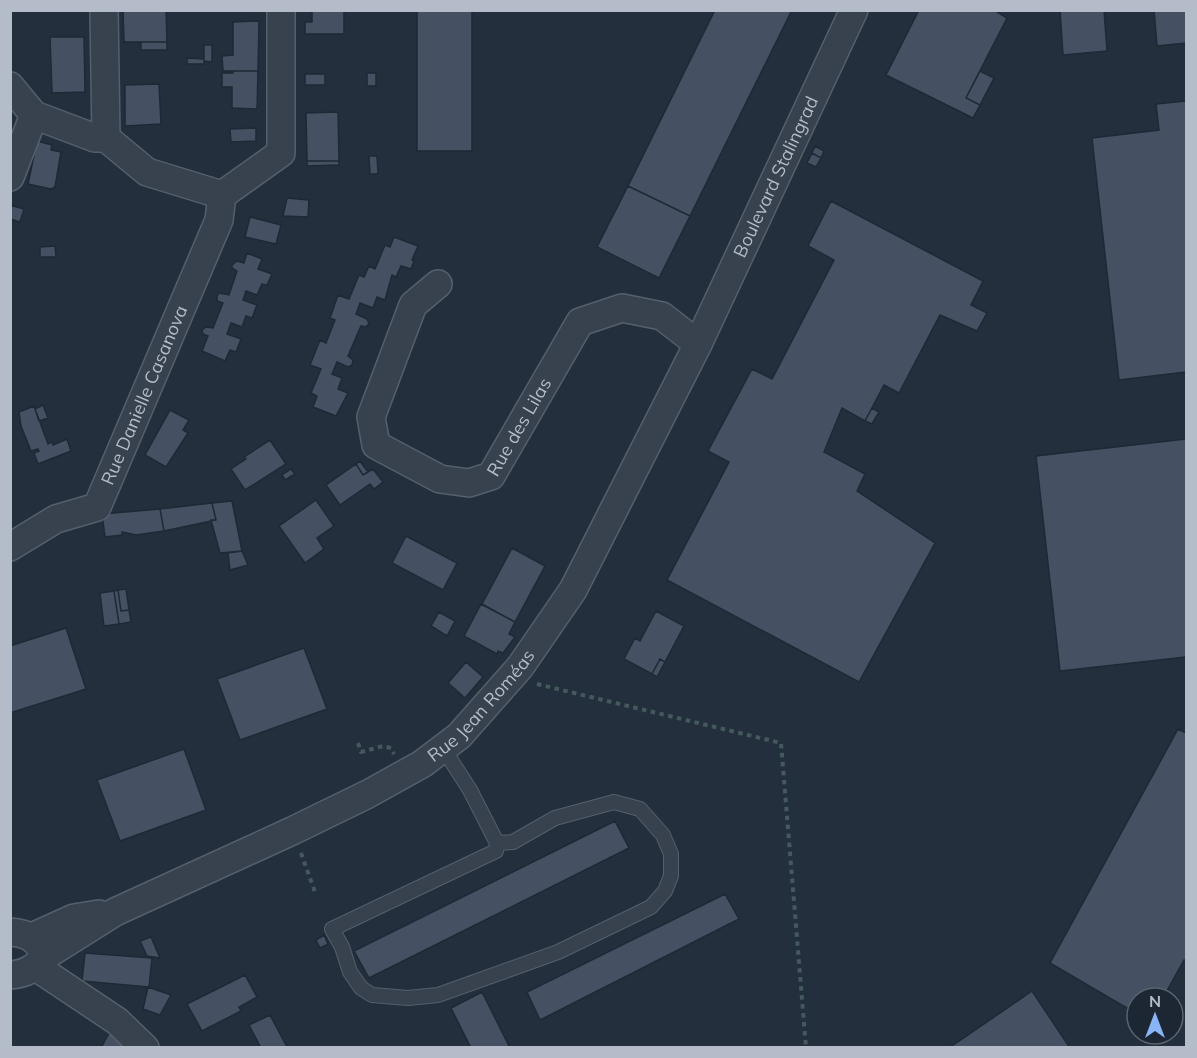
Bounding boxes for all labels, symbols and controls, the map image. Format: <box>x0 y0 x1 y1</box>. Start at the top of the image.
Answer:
street label: Boulevard Stalingrad <box>728 92 823 261</box>
street label: Rue Danielle Casanova <box>96 302 192 488</box>
street label: Rue des Lilas <box>481 374 556 480</box>
street label: Rue Jean Roméas <box>423 645 540 767</box>
north arrow <box>1125 986 1185 1046</box>
text: N <box>1149 991 1161 1011</box>

